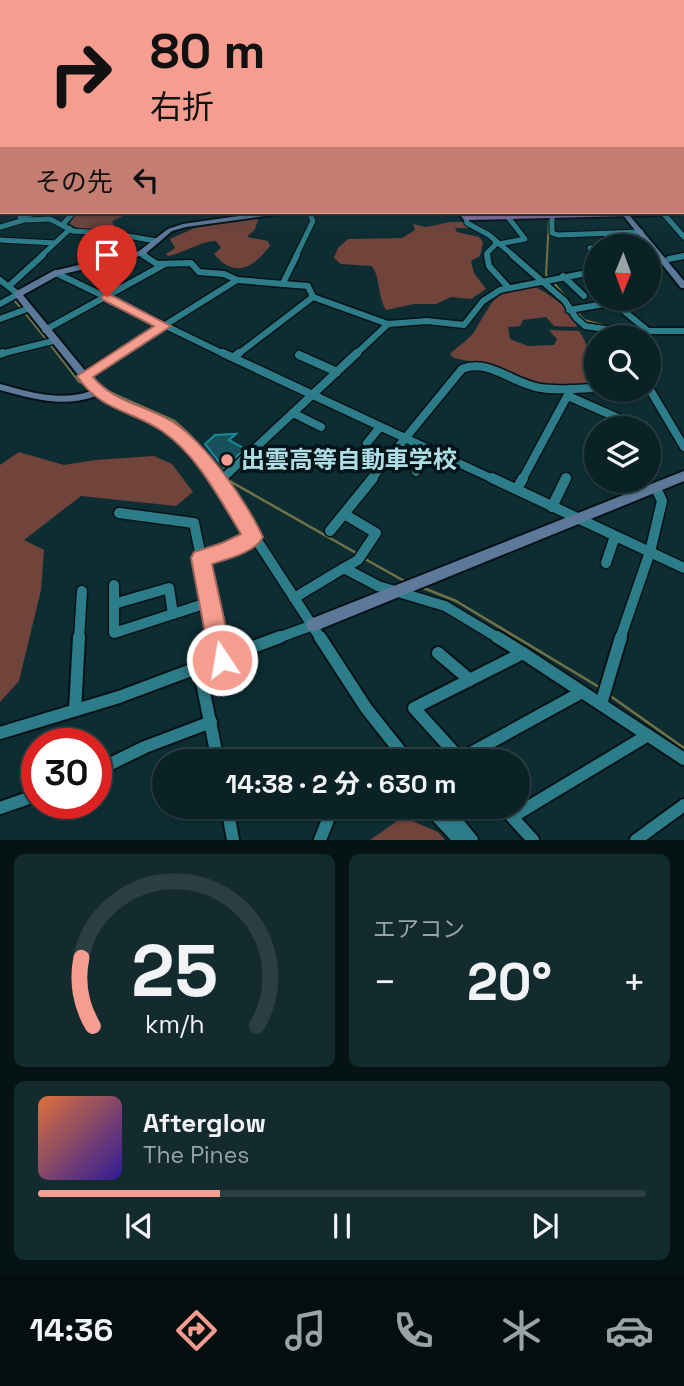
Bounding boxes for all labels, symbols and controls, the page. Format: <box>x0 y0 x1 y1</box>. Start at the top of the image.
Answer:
text: 80 m <box>150 20 265 82</box>
icon: right <box>35 28 126 119</box>
text: 右折 <box>150 87 214 127</box>
icon: left <box>127 161 165 199</box>
text: その先 <box>35 165 113 199</box>
pin <box>77 225 137 297</box>
north arrow <box>584 234 662 312</box>
map controls <box>584 234 661 493</box>
icon: arrive <box>88 236 126 274</box>
button: search <box>584 325 661 402</box>
button: layers <box>584 416 661 493</box>
place label: 出雲高等自動車学校 <box>241 444 457 475</box>
marker: 出雲高等自動車学校 <box>219 452 235 468</box>
position arrow <box>185 623 259 697</box>
speed limit sign: 30 <box>21 728 112 819</box>
text: 14:38 · 2 分 · 630 m <box>226 767 456 801</box>
text: エアコン <box>373 914 465 944</box>
text: 25 <box>131 925 218 1018</box>
text: 20° <box>467 949 552 1015</box>
text: − <box>373 958 397 1006</box>
text: + <box>622 958 646 1006</box>
text: km/h <box>145 1008 204 1040</box>
text: Afterglow <box>143 1106 266 1140</box>
text: The Pines <box>143 1140 249 1170</box>
icon: previous <box>120 1207 158 1245</box>
icon: pause <box>323 1207 361 1245</box>
icon: next <box>526 1207 564 1245</box>
icon: directions <box>172 1306 221 1355</box>
icon: music <box>281 1306 330 1355</box>
icon: phone <box>389 1306 438 1355</box>
icon: climate <box>497 1306 546 1355</box>
icon: car <box>605 1306 654 1355</box>
text: 14:36 <box>30 1310 113 1350</box>

